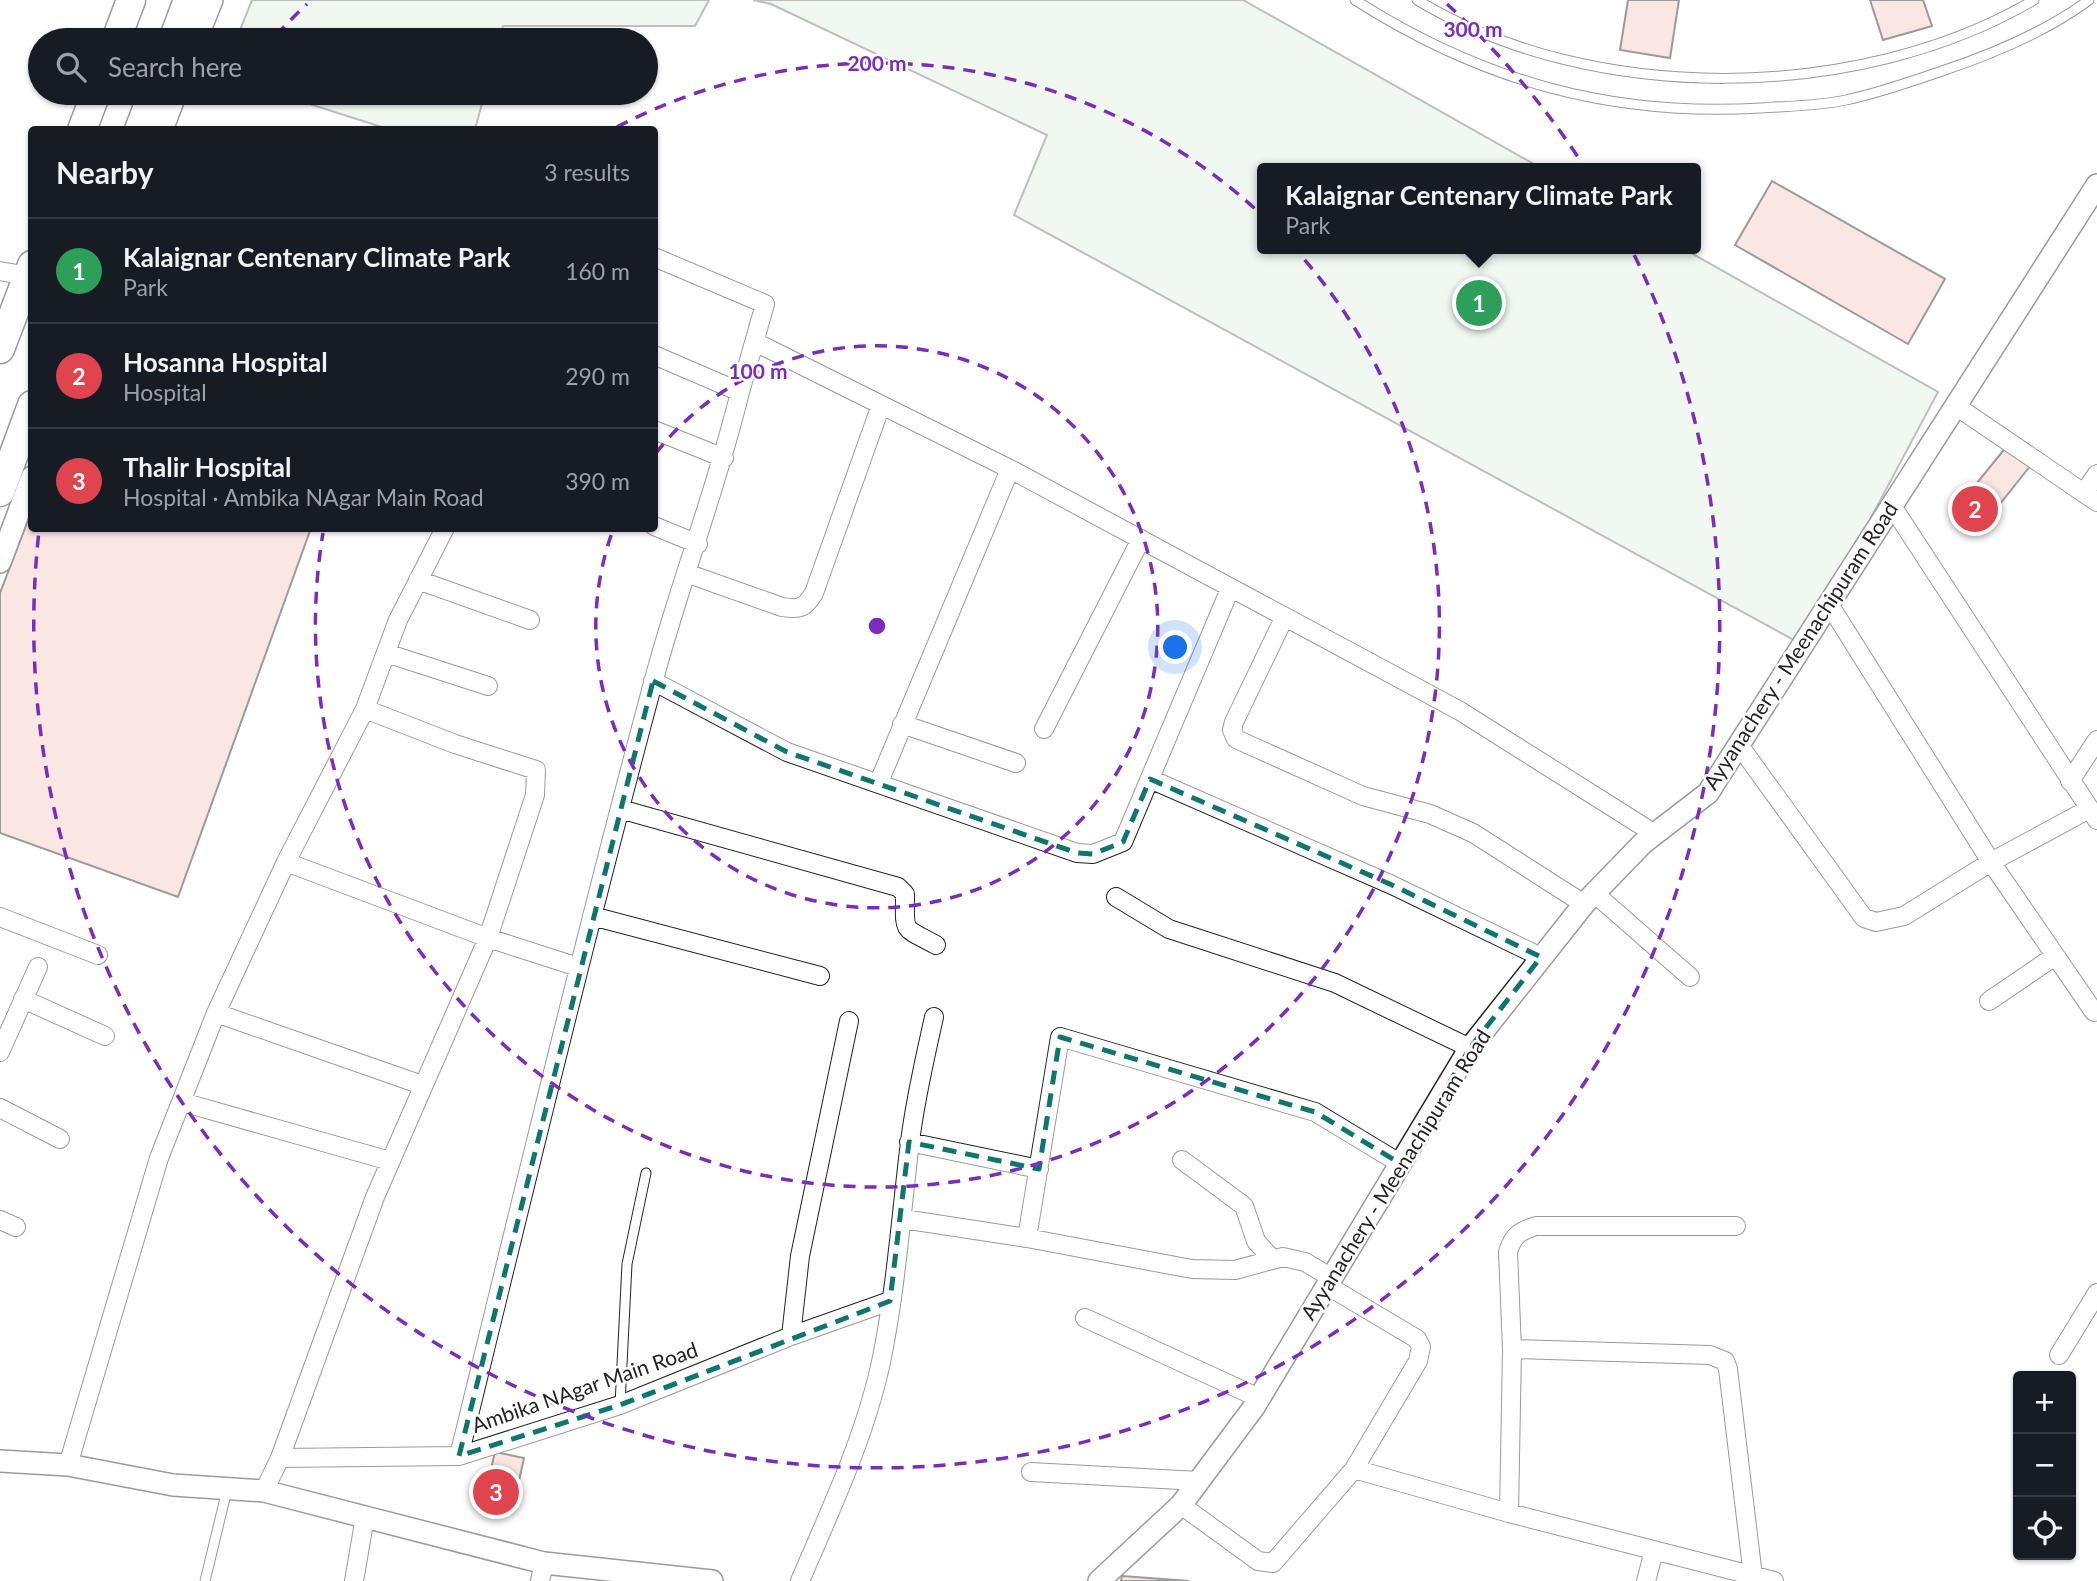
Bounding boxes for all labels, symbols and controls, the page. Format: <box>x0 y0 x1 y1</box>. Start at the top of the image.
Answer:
text: 300 m <box>1443 16 1503 41</box>
search box <box>28 28 658 105</box>
icon: search <box>52 48 90 86</box>
text: 200 m <box>847 50 907 75</box>
text: Search here <box>108 51 242 83</box>
text: Nearby <box>56 154 154 190</box>
text: 3 results <box>544 158 630 186</box>
popup <box>1257 163 1701 254</box>
text: Kalaignar Centenary Climate Park <box>1285 179 1673 211</box>
text: Park <box>1285 211 1330 239</box>
text: Kalaignar Centenary Climate Park <box>123 241 510 273</box>
text: 1 <box>72 257 86 285</box>
text: 160 m <box>565 257 630 285</box>
text: Park <box>123 273 168 301</box>
pin: 1 <box>1456 277 1502 329</box>
text: Hosanna Hospital <box>123 346 328 378</box>
text: 100 m <box>728 358 788 383</box>
text: 2 <box>72 362 86 390</box>
text: 290 m <box>565 362 630 390</box>
text: Hospital <box>123 378 207 406</box>
text: Thalir Hospital <box>123 451 291 483</box>
text: 3 <box>72 467 86 495</box>
text: 390 m <box>565 467 630 495</box>
text: Hospital · Ambika NAgar Main Road <box>123 483 484 511</box>
pin: 2 <box>1952 483 1998 535</box>
street label: Ayyanachery - Meenachipuram Road <box>1697 497 1902 794</box>
centre of rings <box>865 614 889 638</box>
your location <box>1158 630 1192 664</box>
street label: Ayyanachery - Meenachipuram Road <box>1295 1024 1495 1324</box>
street label: Ambika NAgar Main Road <box>468 1336 701 1437</box>
map controls <box>2013 1371 2076 1560</box>
button: + <box>2013 1371 2076 1434</box>
button: − <box>2013 1434 2076 1497</box>
pin: 3 <box>473 1466 519 1518</box>
button: locate <box>2013 1497 2076 1560</box>

